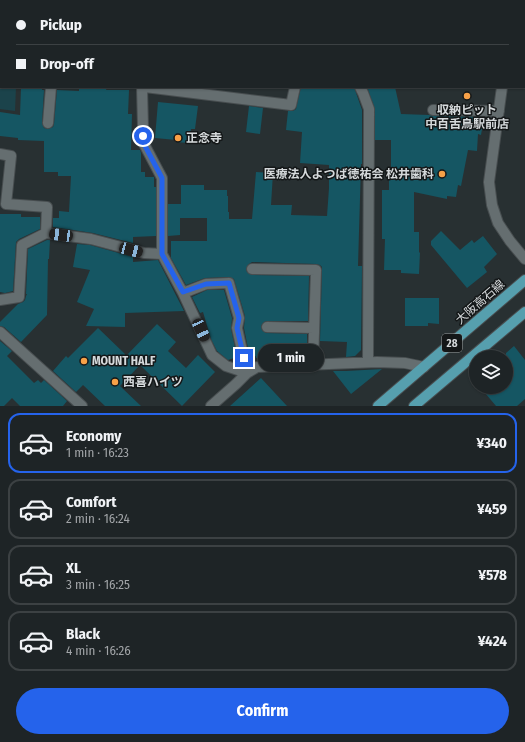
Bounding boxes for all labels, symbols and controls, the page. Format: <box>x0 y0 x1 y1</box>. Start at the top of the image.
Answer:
text: Pickup <box>40 16 82 34</box>
text: Drop-off <box>40 55 94 73</box>
marker: 収納ピット 中百舌鳥駅前店 <box>462 91 472 101</box>
place label: 収納ピット 中百舌鳥駅前店 <box>425 103 509 131</box>
route start <box>134 127 152 145</box>
place label: 正念寺 <box>186 131 222 145</box>
marker: 正念寺 <box>173 133 183 143</box>
place label: 医療法人よつば徳祐会 松井歯科 <box>264 167 434 181</box>
marker: 医療法人よつば徳祐会 松井歯科 <box>437 169 447 179</box>
car <box>48 228 74 242</box>
car <box>118 241 144 259</box>
street label: 大阪高石線 <box>453 277 507 327</box>
car <box>190 317 212 343</box>
road number: 28 <box>442 334 462 352</box>
callout: 1 min <box>258 344 324 372</box>
route end <box>235 349 253 367</box>
text: 1 min <box>277 350 305 365</box>
map controls <box>469 350 513 394</box>
button: layers <box>469 350 513 394</box>
place label: MOUNT HALF <box>92 354 156 368</box>
marker: MOUNT HALF <box>79 356 89 366</box>
place label: 西喜ハイツ <box>123 375 183 389</box>
marker: 西喜ハイツ <box>110 377 120 387</box>
icon: car <box>18 425 54 461</box>
text: Economy <box>66 427 121 445</box>
text: ¥340 <box>476 434 507 452</box>
text: 1 min · 16:23 <box>66 445 129 460</box>
icon: car <box>18 491 54 527</box>
text: Comfort <box>66 493 117 511</box>
text: ¥459 <box>477 500 507 518</box>
text: 2 min · 16:24 <box>66 511 130 526</box>
icon: car <box>18 557 54 593</box>
text: XL <box>66 559 81 577</box>
text: ¥578 <box>478 566 507 584</box>
text: 3 min · 16:25 <box>66 577 130 592</box>
icon: car <box>18 623 54 659</box>
text: Black <box>66 625 100 643</box>
text: ¥424 <box>478 632 507 650</box>
text: 4 min · 16:26 <box>66 643 131 658</box>
button: Confirm <box>16 688 509 734</box>

